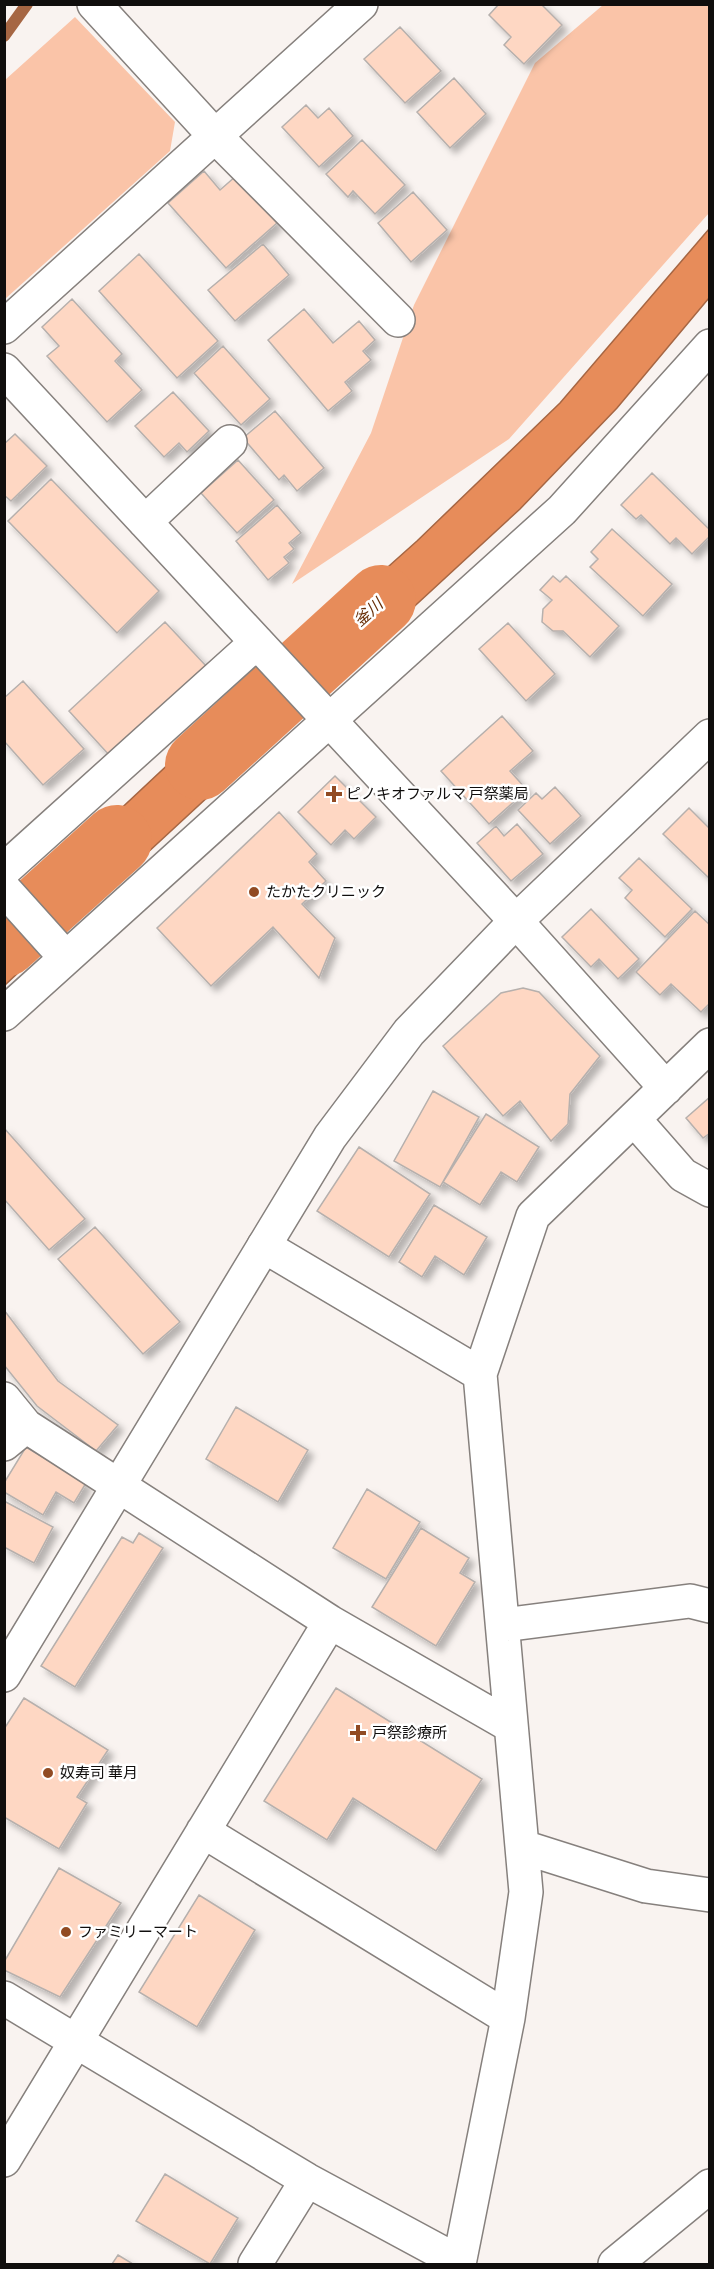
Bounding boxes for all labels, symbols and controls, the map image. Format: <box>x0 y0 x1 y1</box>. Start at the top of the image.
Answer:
water label: 釜川 <box>351 594 387 629</box>
place label: ピノキオファルマ 戸祭薬局 <box>346 786 529 802</box>
marker: ピノキオファルマ 戸祭薬局 <box>327 787 341 801</box>
place label: たかたクリニック <box>266 884 386 900</box>
marker: たかたクリニック <box>247 885 261 899</box>
marker: 戸祭診療所 <box>349 1724 367 1742</box>
place label: 戸祭診療所 <box>372 1725 447 1741</box>
place label: 奴寿司 華月 <box>60 1765 138 1781</box>
marker: 奴寿司 華月 <box>41 1766 55 1780</box>
place label: ファミリーマート <box>78 1924 198 1940</box>
marker: ファミリーマート <box>59 1925 73 1939</box>

